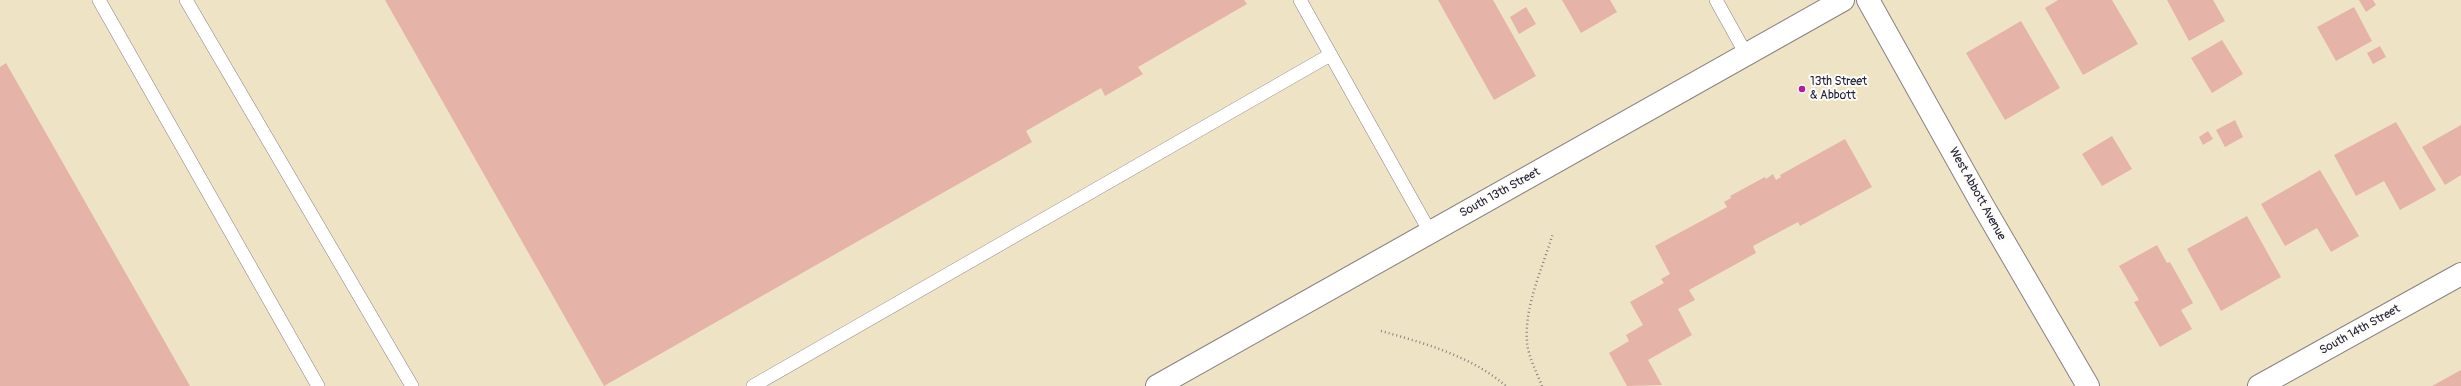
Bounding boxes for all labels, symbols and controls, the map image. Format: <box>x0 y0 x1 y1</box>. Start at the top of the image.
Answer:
place label: 13th Street & Abbott <box>1810 75 1867 103</box>
marker: 13th Street & Abbott <box>1797 84 1807 94</box>
street label: West Abbott Avenue <box>1945 145 2009 243</box>
street label: South 13th Street <box>1457 165 1543 221</box>
street label: South 14th Street <box>2317 302 2403 358</box>

